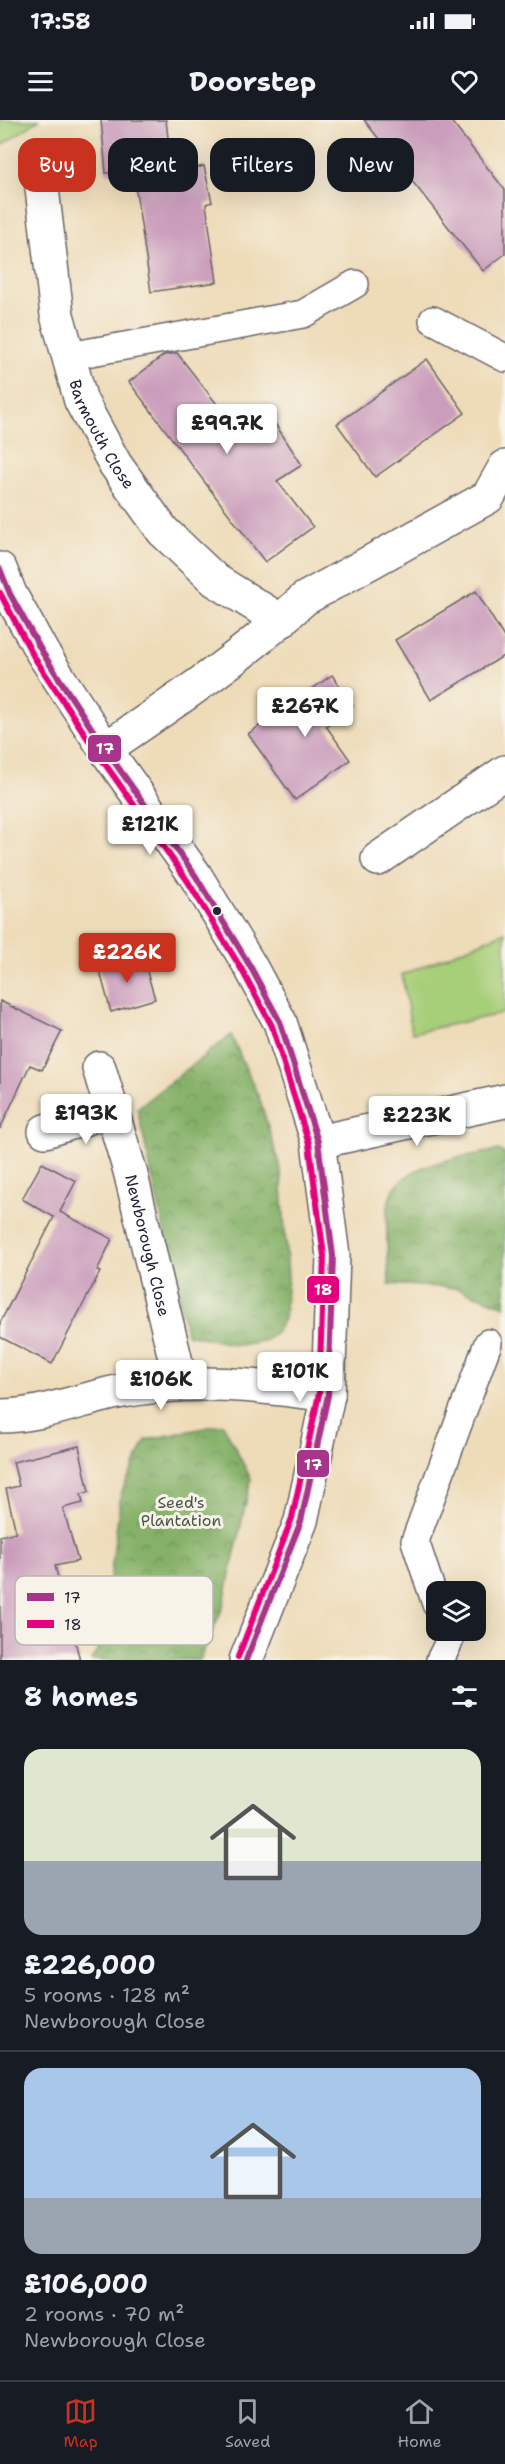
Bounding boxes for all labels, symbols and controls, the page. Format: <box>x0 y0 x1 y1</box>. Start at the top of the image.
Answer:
text: 17:58 <box>30 7 91 36</box>
text: Doorstep <box>189 63 316 100</box>
icon: menu <box>24 65 57 98</box>
icon: heart <box>448 65 481 98</box>
chip: Buy <box>18 138 96 192</box>
chip: Rent <box>108 138 198 192</box>
chip: Filters <box>210 138 315 192</box>
chip: New <box>327 138 414 192</box>
street label: Barmouth Close <box>65 377 140 493</box>
pin: £99.7K <box>178 404 276 455</box>
text: £99.7K <box>191 410 263 436</box>
pin: £267K <box>263 687 347 738</box>
text: £267K <box>271 693 339 719</box>
line badge: 17 <box>87 734 122 763</box>
text: 17 <box>96 738 114 759</box>
pin: £121K <box>108 805 192 856</box>
text: £121K <box>122 811 178 837</box>
unlabelled marker <box>211 905 223 917</box>
pin: £226K <box>85 933 169 984</box>
text: £226K <box>93 939 161 965</box>
pin: £193K <box>44 1094 128 1145</box>
pin: £223K <box>375 1096 459 1147</box>
text: £193K <box>55 1100 117 1126</box>
text: £223K <box>383 1102 451 1128</box>
street label: Newborough Close <box>121 1172 175 1318</box>
line badge: 18 <box>306 1275 340 1304</box>
text: 18 <box>314 1279 332 1300</box>
pin: £101K <box>258 1352 342 1403</box>
text: £101K <box>271 1358 329 1384</box>
pin: £106K <box>119 1360 203 1411</box>
text: £106K <box>130 1366 192 1392</box>
line badge: 17 <box>296 1449 330 1478</box>
text: 17 <box>304 1454 322 1475</box>
park label: Seed's Plantation <box>141 1492 221 1531</box>
legend <box>15 1576 213 1645</box>
map controls <box>426 1581 486 1641</box>
button: layers <box>426 1581 486 1641</box>
text: 17 <box>64 1587 81 1608</box>
text: 18 <box>64 1614 82 1635</box>
text: 8 homes <box>24 1679 138 1714</box>
icon: filters <box>448 1680 481 1713</box>
icon: home <box>199 1788 307 1896</box>
text: £226,000 <box>24 1947 156 1982</box>
text: 5 rooms · 128 m² <box>24 1982 190 2008</box>
text: Newborough Close <box>24 2008 205 2034</box>
icon: home <box>199 2107 307 2215</box>
text: £106,000 <box>24 2266 148 2301</box>
text: 2 rooms · 70 m² <box>24 2301 185 2327</box>
text: Newborough Close <box>24 2327 205 2353</box>
tab: Map <box>64 2395 98 2452</box>
tab: Saved <box>225 2395 270 2452</box>
tab: Home <box>397 2395 441 2452</box>

